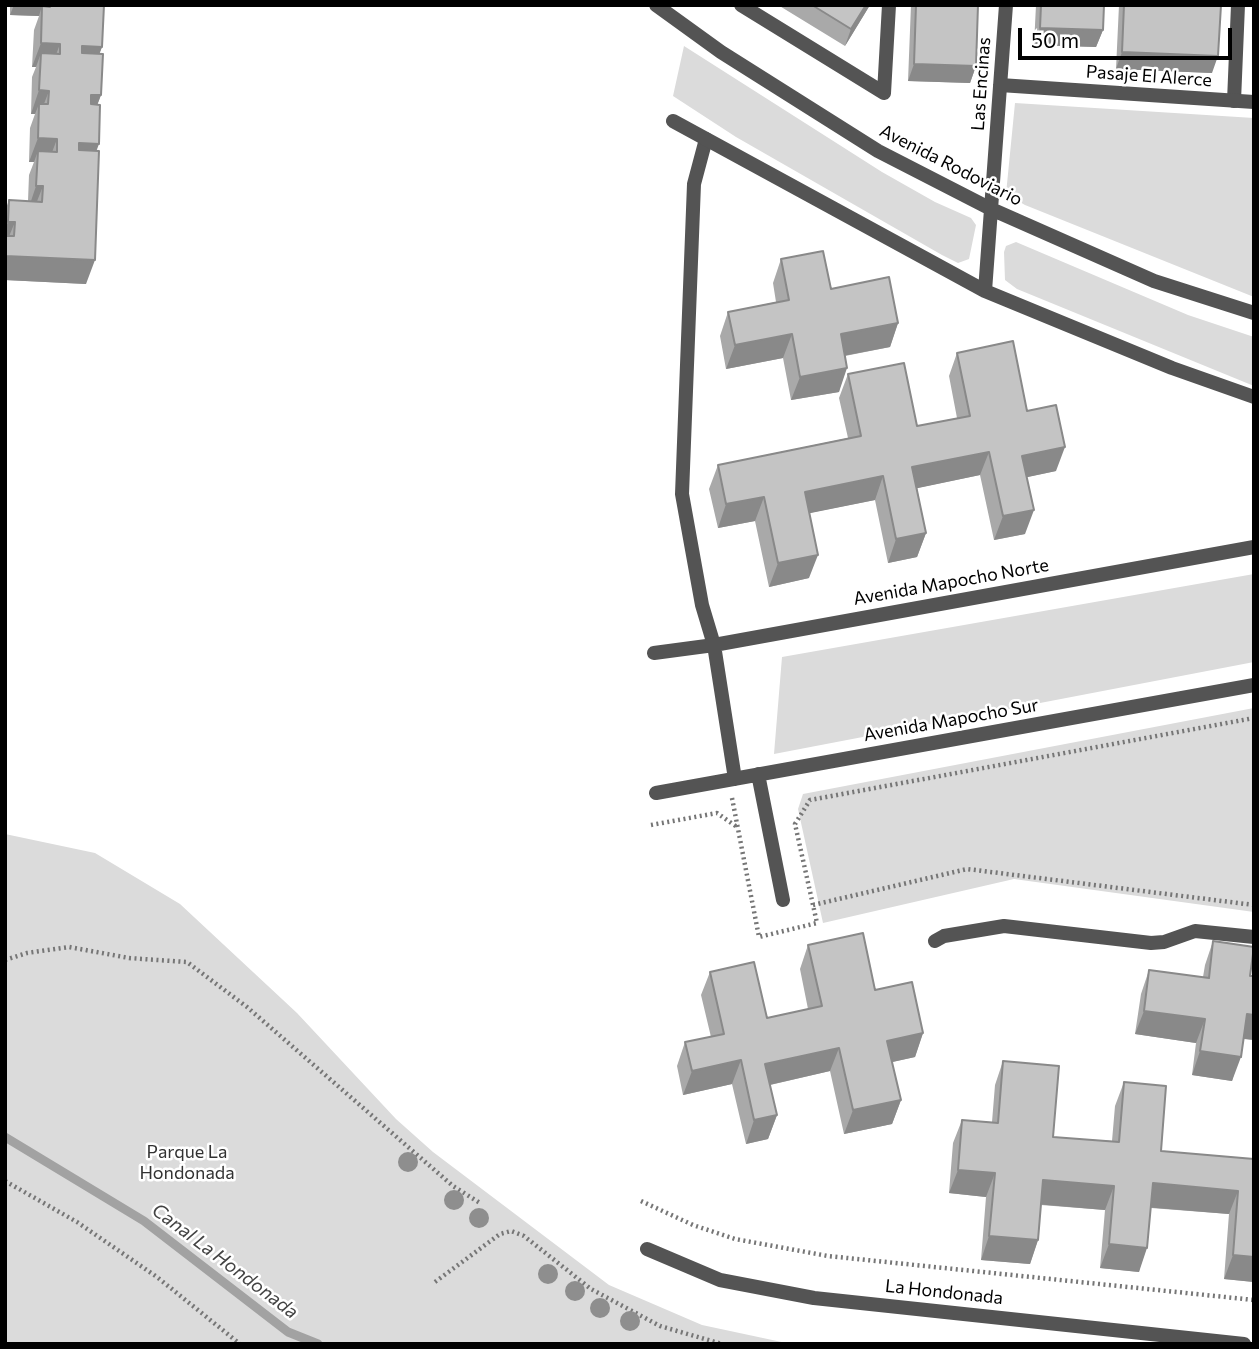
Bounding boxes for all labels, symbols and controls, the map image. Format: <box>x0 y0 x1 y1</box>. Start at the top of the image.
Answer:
scale bar <box>1021 14 1234 58</box>
text: 50 m <box>1031 27 1079 52</box>
street label: Las Encinas <box>967 36 995 132</box>
street label: Pasaje El Alerce <box>1085 61 1213 91</box>
street label: Avenida Rodoviario <box>876 120 1026 210</box>
street label: Avenida Mapocho Norte <box>852 554 1050 610</box>
street label: Avenida Mapocho Sur <box>862 694 1040 746</box>
park label: Parque La Hondonada <box>139 1141 235 1184</box>
water label: Canal La Hondonada <box>147 1199 303 1323</box>
street label: La Hondonada <box>884 1275 1004 1309</box>

